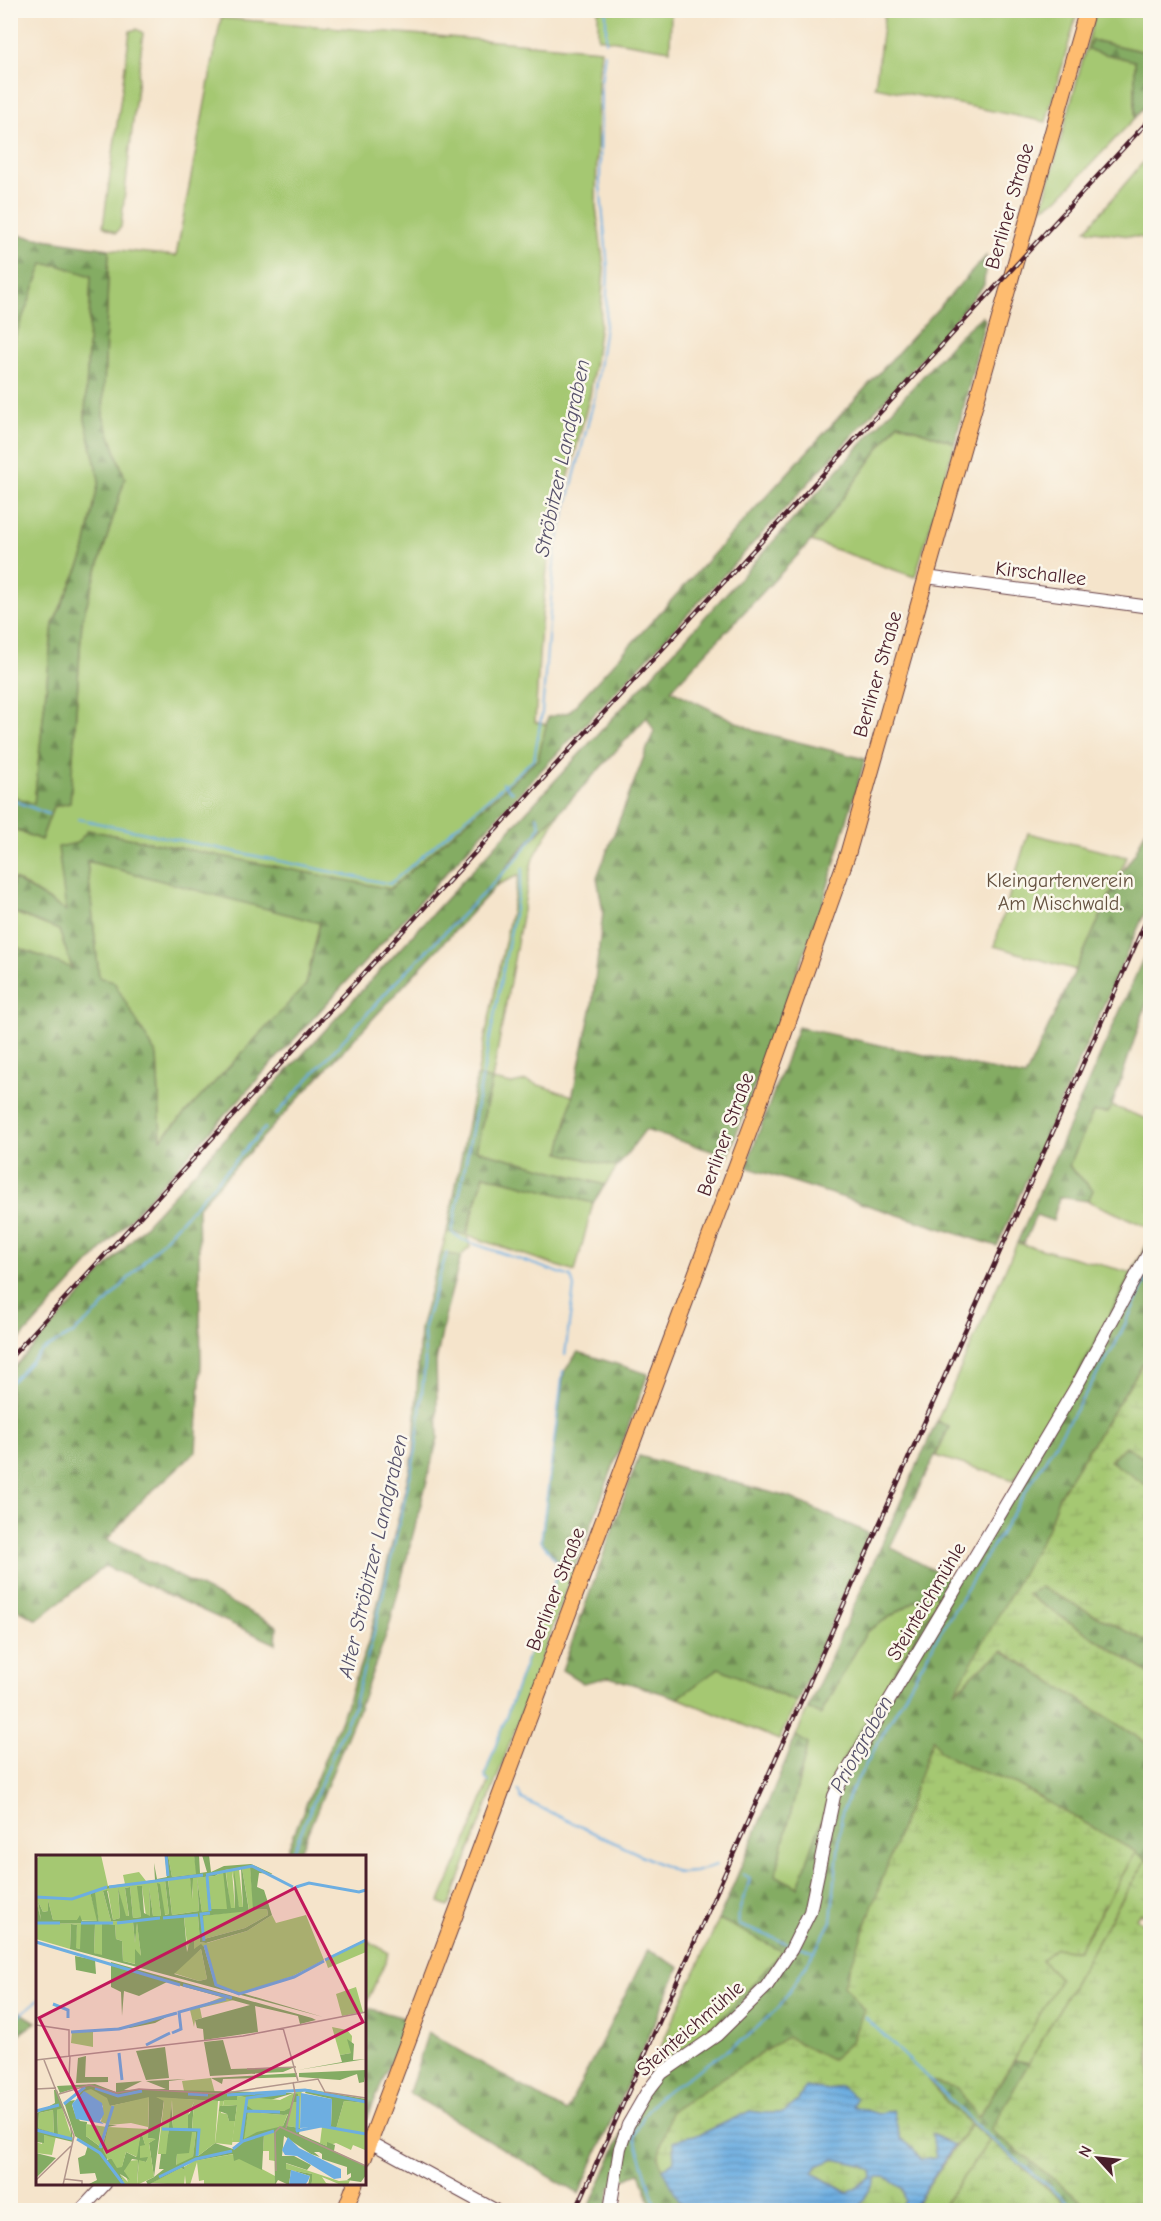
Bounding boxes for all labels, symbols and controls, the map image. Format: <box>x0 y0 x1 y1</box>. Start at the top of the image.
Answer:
street label: Berliner Straße <box>980 140 1038 272</box>
water label: Ströbitzer Landgraben <box>529 357 595 559</box>
street label: Kirschallee <box>994 557 1088 590</box>
street label: Berliner Straße <box>848 608 906 740</box>
park label: Kleingartenverein Am Mischwald. <box>986 869 1134 915</box>
street label: Berliner Straße <box>692 1069 759 1199</box>
water label: Alter Ströbitzer Landgraben <box>333 1431 413 1681</box>
street label: Berliner Straße <box>521 1524 590 1654</box>
street label: Steinteichmühle <box>882 1538 971 1665</box>
water label: Priorgraben <box>825 1692 897 1796</box>
inset map <box>36 1855 366 2185</box>
street label: Steinteichmühle <box>632 1976 748 2081</box>
north arrow <box>1068 2128 1128 2188</box>
text: N <box>1075 2143 1096 2160</box>

